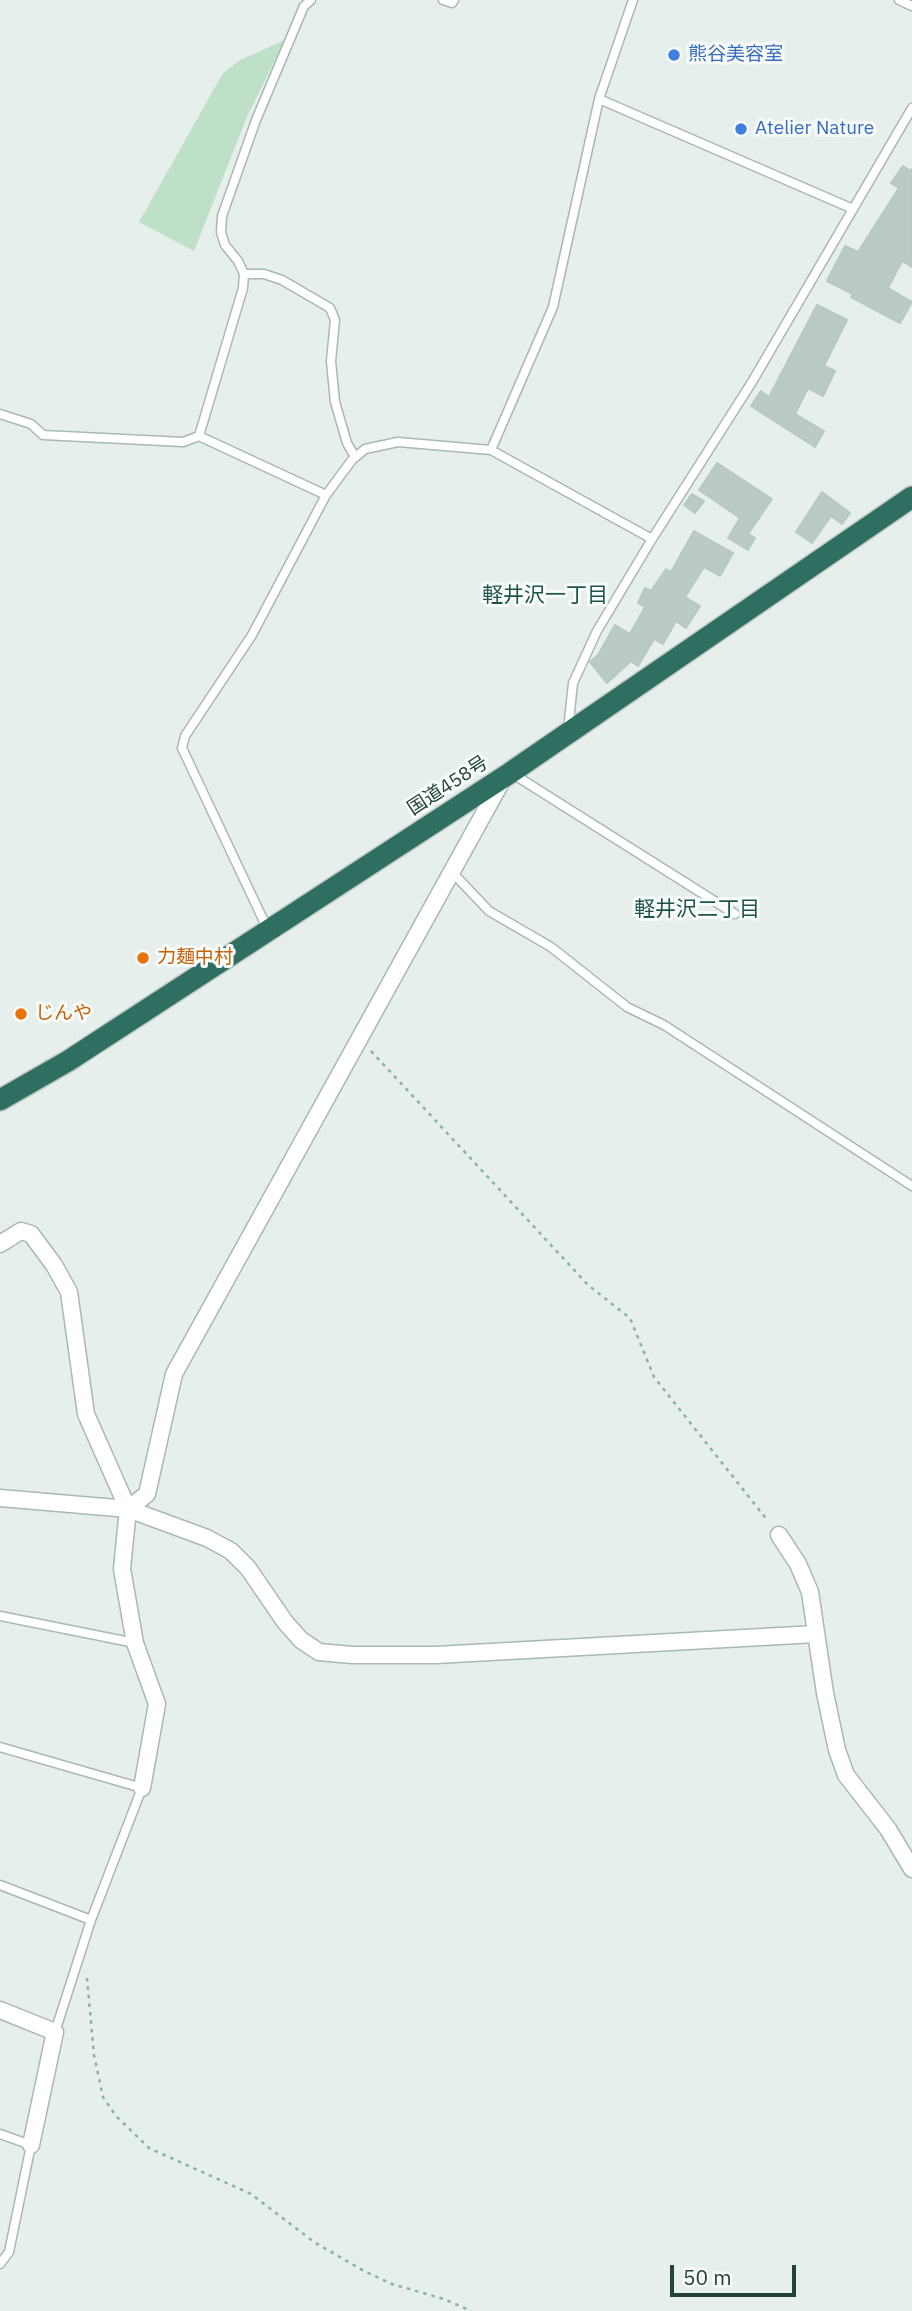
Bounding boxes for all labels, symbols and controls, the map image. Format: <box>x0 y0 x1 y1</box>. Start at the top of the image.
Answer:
place label: 熊谷美容室 <box>688 44 783 66</box>
marker: 熊谷美容室 <box>666 47 682 63</box>
place label: Atelier Nature <box>755 118 874 140</box>
marker: Atelier Nature <box>733 121 749 137</box>
district label: 軽井沢一丁目 <box>482 583 608 609</box>
street label: 国道458号 <box>404 752 492 820</box>
district label: 軽井沢二丁目 <box>634 897 760 923</box>
place label: 力麺中村 <box>157 947 233 969</box>
marker: 力麺中村 <box>135 950 151 966</box>
place label: じんや <box>35 1003 92 1025</box>
marker: じんや <box>13 1006 29 1022</box>
scale bar <box>674 2252 800 2296</box>
text: 50 m <box>683 2263 732 2291</box>

